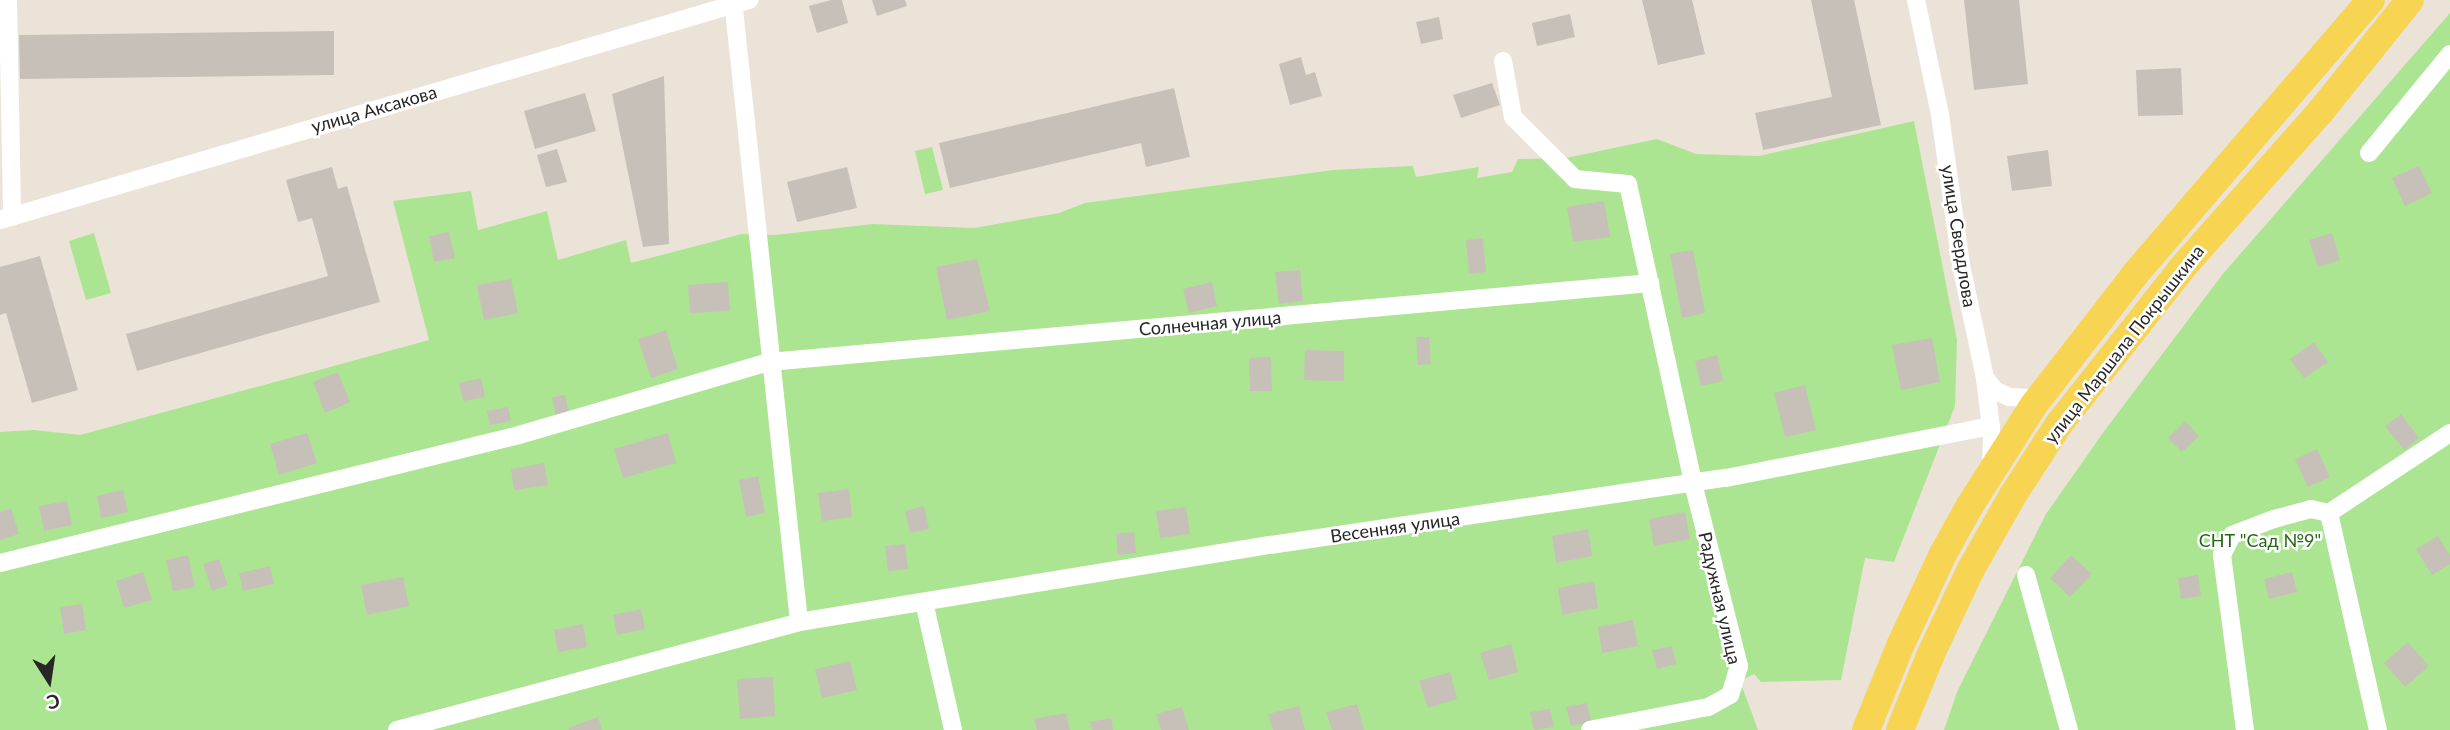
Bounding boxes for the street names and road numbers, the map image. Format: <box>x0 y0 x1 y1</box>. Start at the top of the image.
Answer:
street label: улица Аксакова <box>309 81 439 137</box>
street label: улица Свердлова <box>1937 163 1981 309</box>
street label: улица Маршала Покрышкина <box>2040 240 2208 448</box>
street label: Солнечная улица <box>1138 306 1282 340</box>
street label: Весенняя улица <box>1329 507 1461 547</box>
street label: Радужная улица <box>1694 530 1746 666</box>

